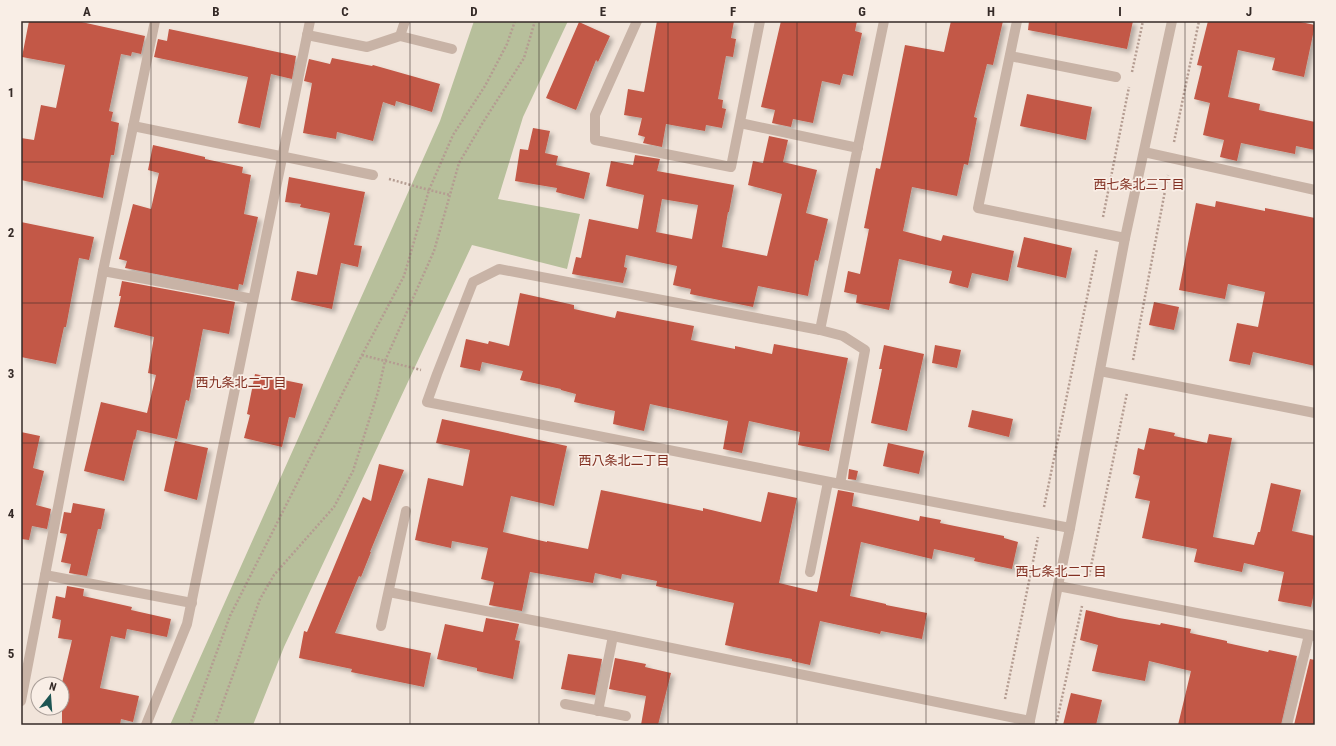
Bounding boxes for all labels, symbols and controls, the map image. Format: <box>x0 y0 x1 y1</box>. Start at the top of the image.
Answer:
text: A <box>83 4 91 19</box>
text: B <box>212 4 220 19</box>
text: C <box>341 4 349 19</box>
text: D <box>470 4 478 19</box>
text: E <box>600 4 607 19</box>
text: F <box>730 4 736 19</box>
text: G <box>858 4 866 19</box>
text: H <box>987 4 995 19</box>
text: I <box>1118 4 1122 19</box>
text: J <box>1246 4 1252 19</box>
text: 1 <box>8 85 14 100</box>
district label: 西七条北三丁目 <box>1093 177 1185 192</box>
text: 2 <box>8 225 15 240</box>
text: 3 <box>8 366 14 381</box>
district label: 西九条北二丁目 <box>195 375 287 390</box>
district label: 西八条北二丁目 <box>578 453 670 468</box>
text: 4 <box>8 506 15 521</box>
district label: 西七条北二丁目 <box>1015 564 1107 579</box>
text: 5 <box>8 646 15 661</box>
north arrow <box>30 676 70 716</box>
text: N <box>48 680 58 694</box>

